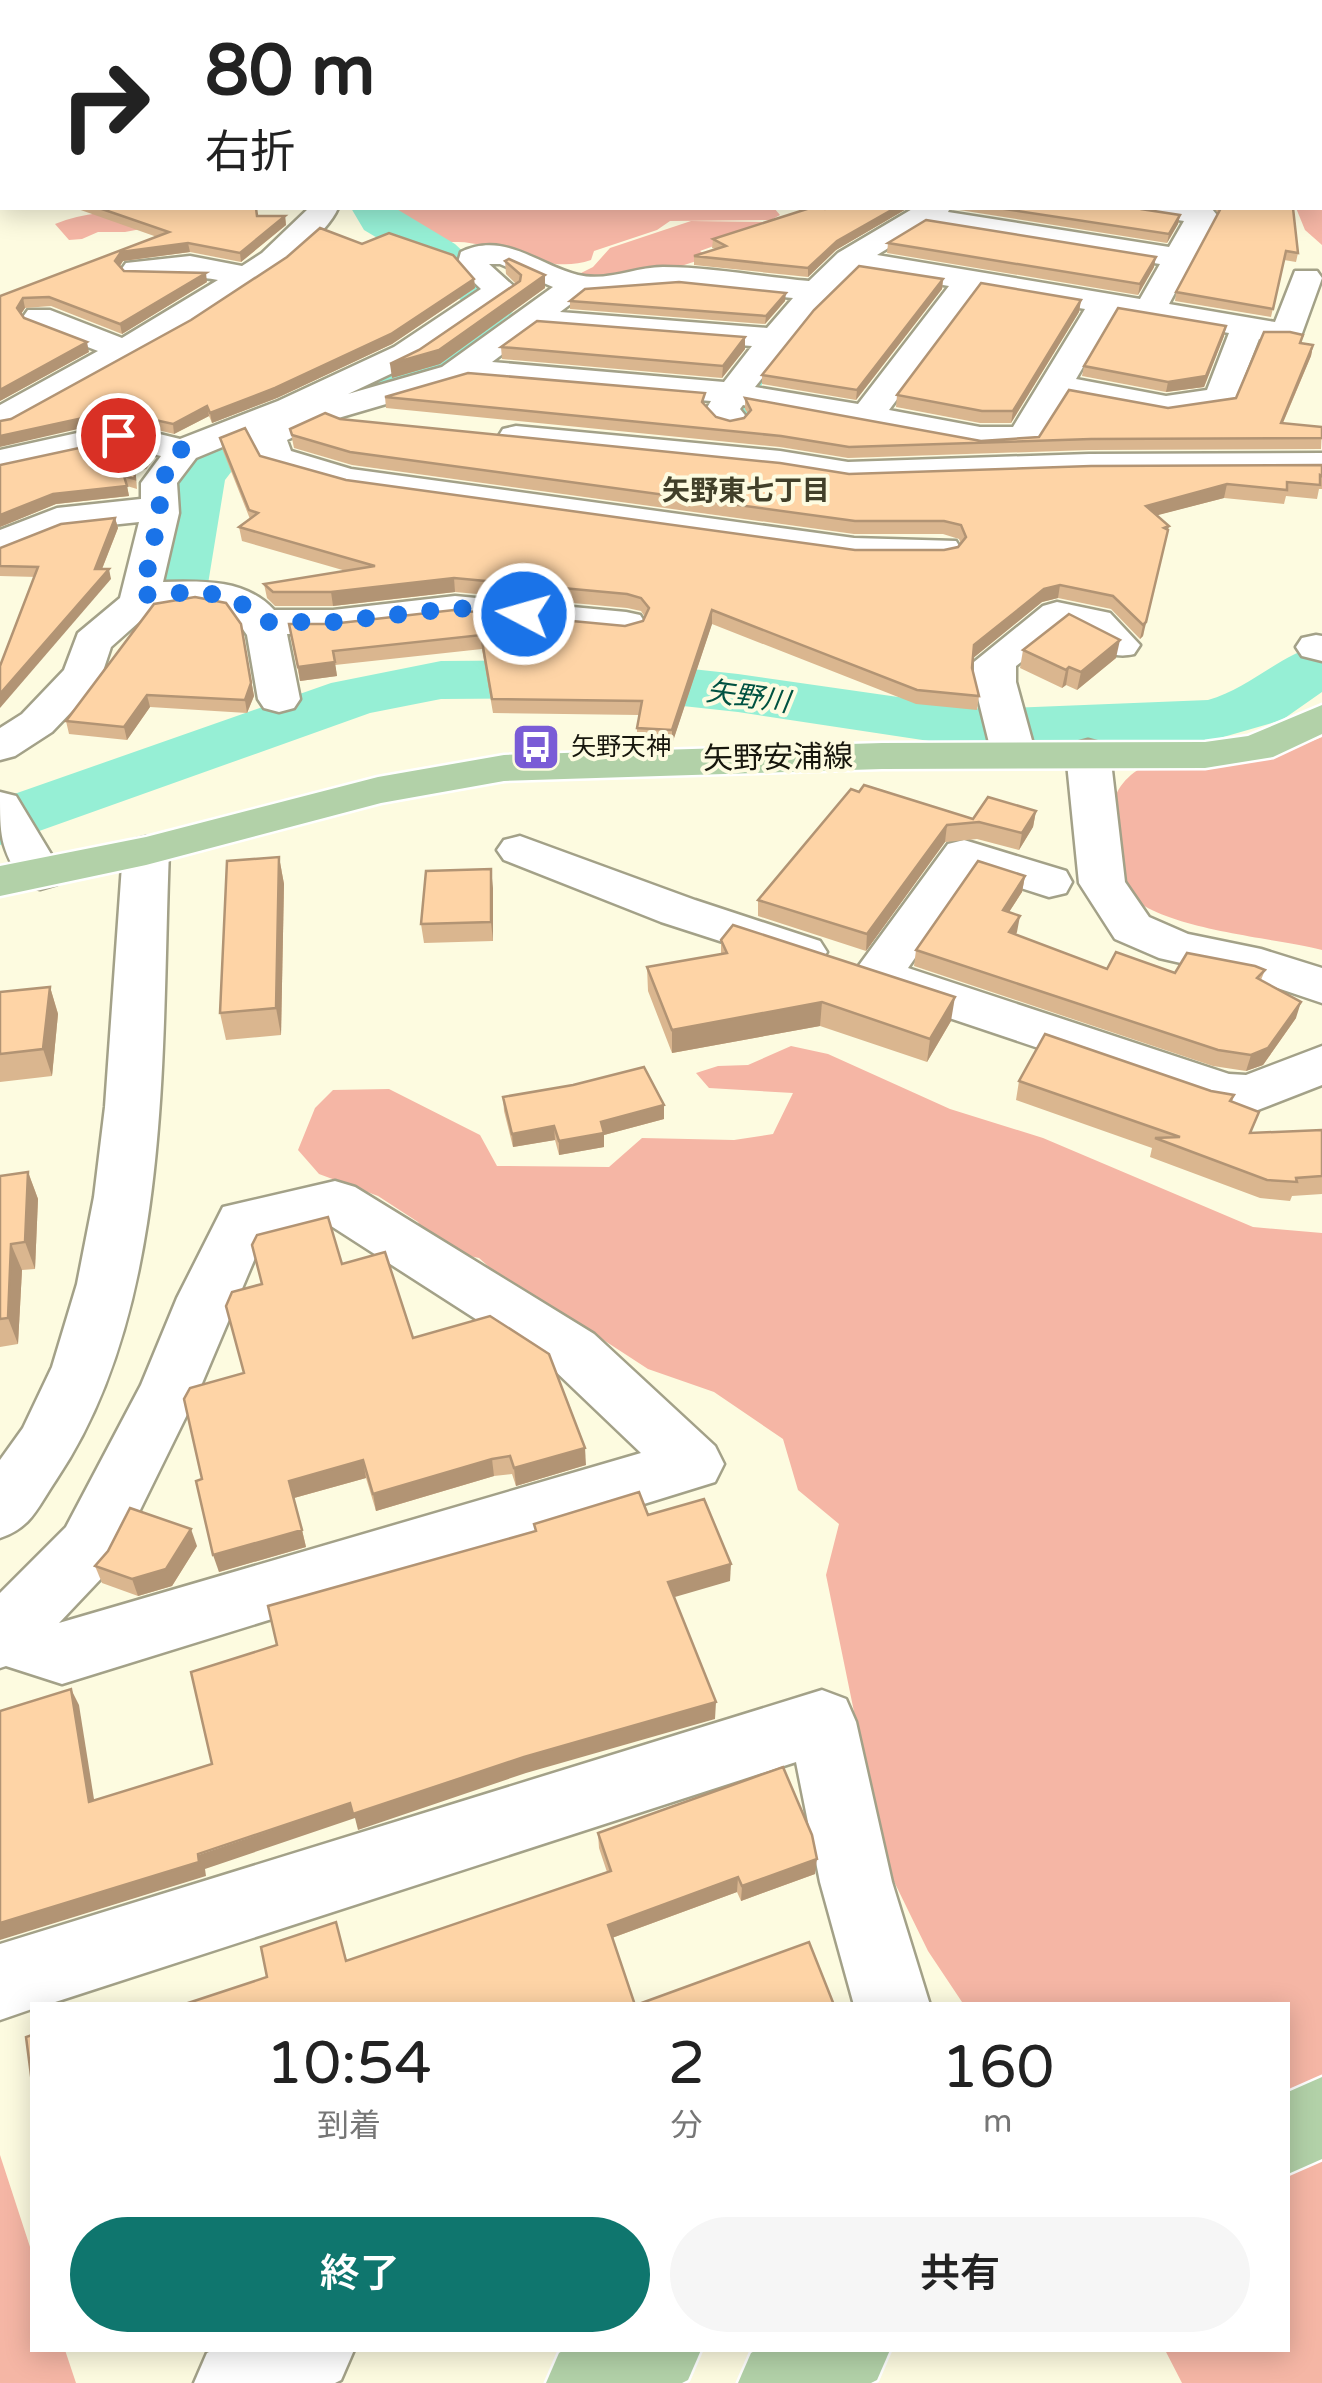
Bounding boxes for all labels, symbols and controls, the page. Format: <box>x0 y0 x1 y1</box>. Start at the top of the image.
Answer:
text: 80 m <box>205 30 375 114</box>
icon: right <box>40 40 170 170</box>
text: 右折 <box>205 126 295 180</box>
pin <box>76 393 161 478</box>
icon: arrive <box>91 408 146 463</box>
district label: 矢野東七丁目 <box>662 474 830 508</box>
position arrow <box>472 562 576 666</box>
water label: 矢野川 <box>704 674 795 720</box>
bus stop icon: 矢野天神 <box>510 721 562 773</box>
place label: 矢野天神 <box>571 732 671 762</box>
street label: 矢野安浦線 <box>703 738 853 778</box>
text: 10:54 <box>266 2028 432 2100</box>
text: 2 <box>668 2028 705 2100</box>
text: 160 <box>941 2032 1054 2104</box>
text: m <box>983 2103 1012 2141</box>
text: 到着 <box>317 2107 381 2145</box>
text: 分 <box>671 2107 703 2145</box>
button: 終了 <box>70 2217 650 2332</box>
button: 共有 <box>670 2217 1250 2332</box>

